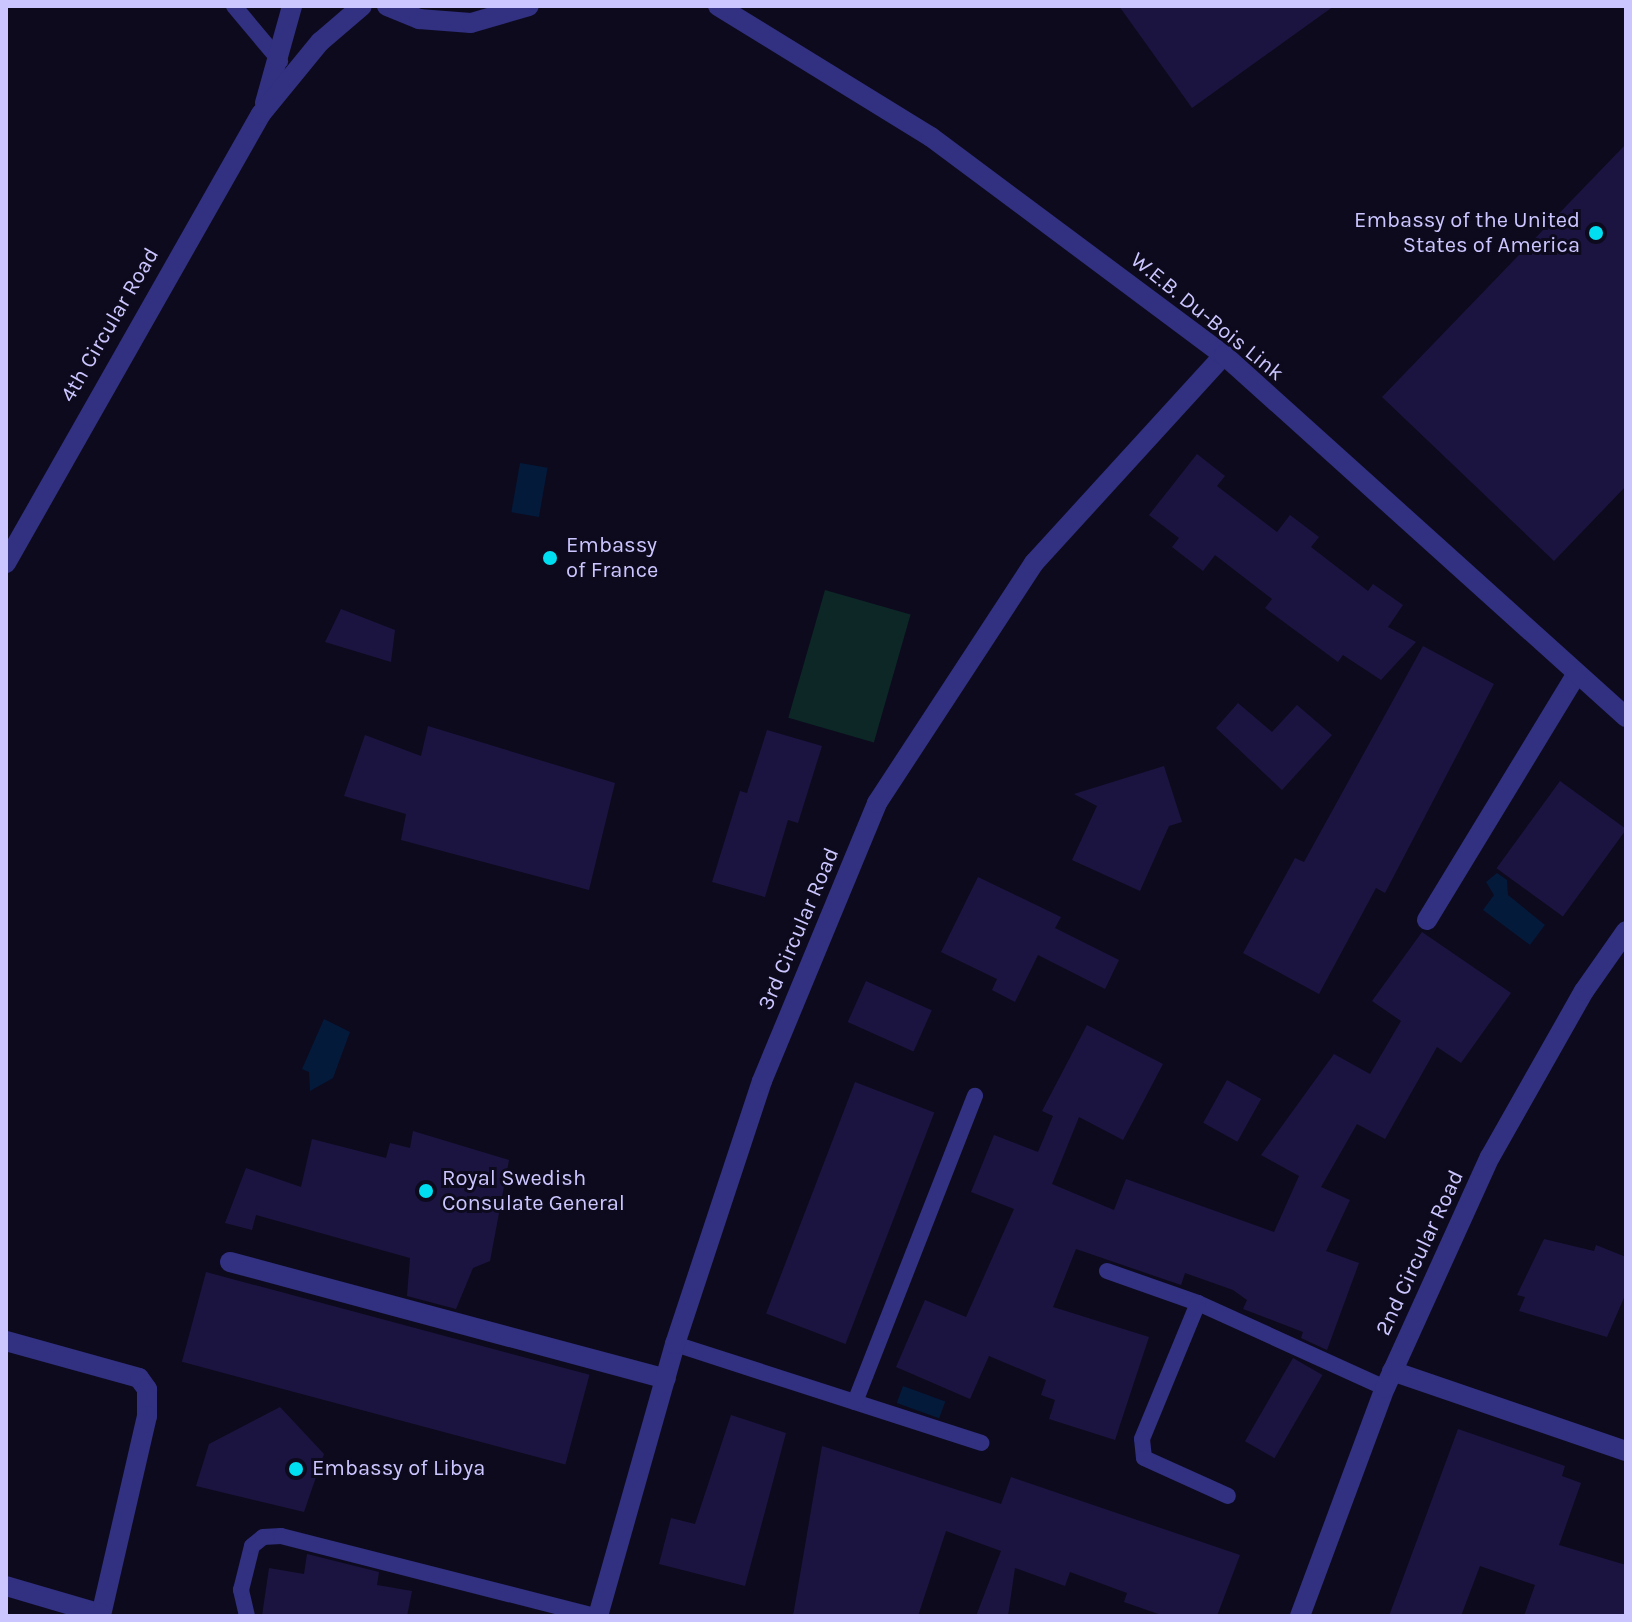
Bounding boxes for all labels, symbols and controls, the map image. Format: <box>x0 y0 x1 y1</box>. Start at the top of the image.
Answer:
place label: Embassy of the United States of America <box>1354 207 1580 258</box>
marker: Embassy of the United States of America <box>1587 224 1605 242</box>
street label: 4th Circular Road <box>55 243 165 407</box>
street label: W.E.B. Du-Bois Link <box>1125 247 1289 387</box>
place label: Embassy of France <box>566 532 658 584</box>
marker: Embassy of France <box>541 549 559 567</box>
street label: 3rd Circular Road <box>753 844 845 1014</box>
place label: Royal Swedish Consulate General <box>442 1165 625 1216</box>
street label: 2nd Circular Road <box>1370 1166 1470 1340</box>
marker: Royal Swedish Consulate General <box>417 1182 435 1200</box>
place label: Embassy of Libya <box>312 1456 485 1482</box>
marker: Embassy of Libya <box>287 1460 305 1478</box>

